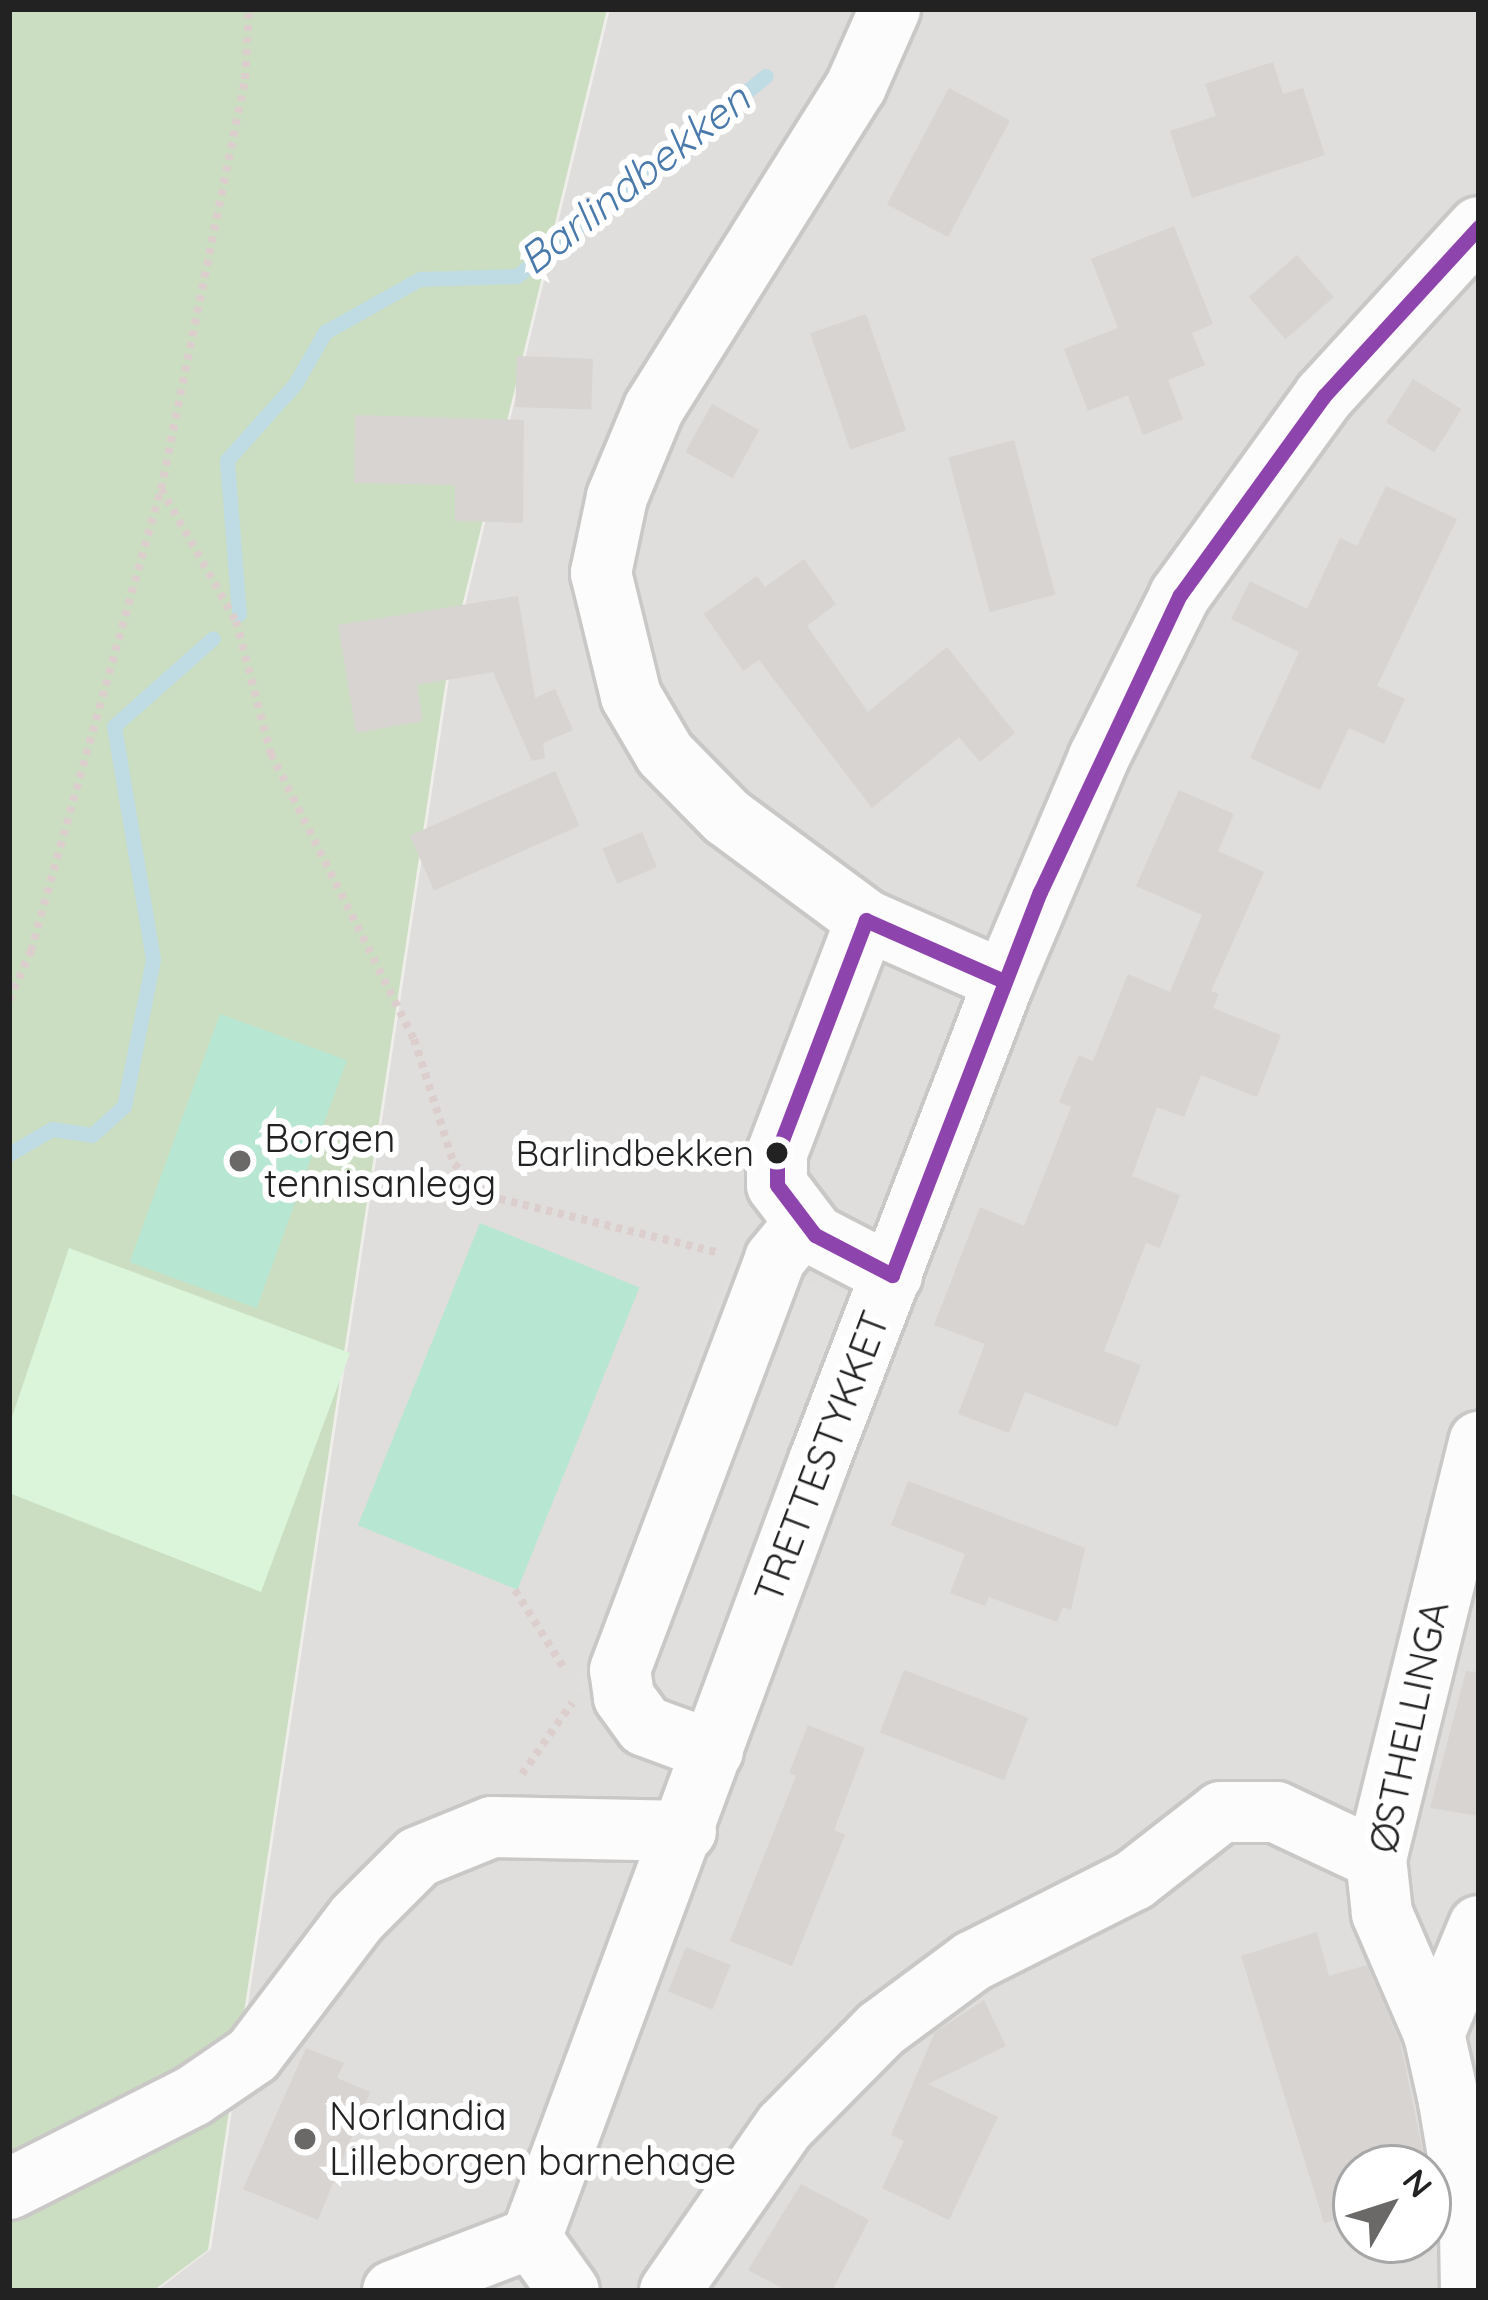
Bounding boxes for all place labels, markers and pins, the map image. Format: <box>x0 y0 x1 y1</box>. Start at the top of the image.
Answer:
place label: Borgen tennisanlegg <box>264 1116 496 1207</box>
place label: Barlindbekken <box>515 1131 754 1175</box>
marker: Barlindbekken <box>766 1142 788 1164</box>
marker: Borgen tennisanlegg <box>227 1148 253 1174</box>
place label: Norlandia Lilleborgen barnehage <box>329 2094 736 2185</box>
marker: Norlandia Lilleborgen barnehage <box>292 2126 318 2152</box>

